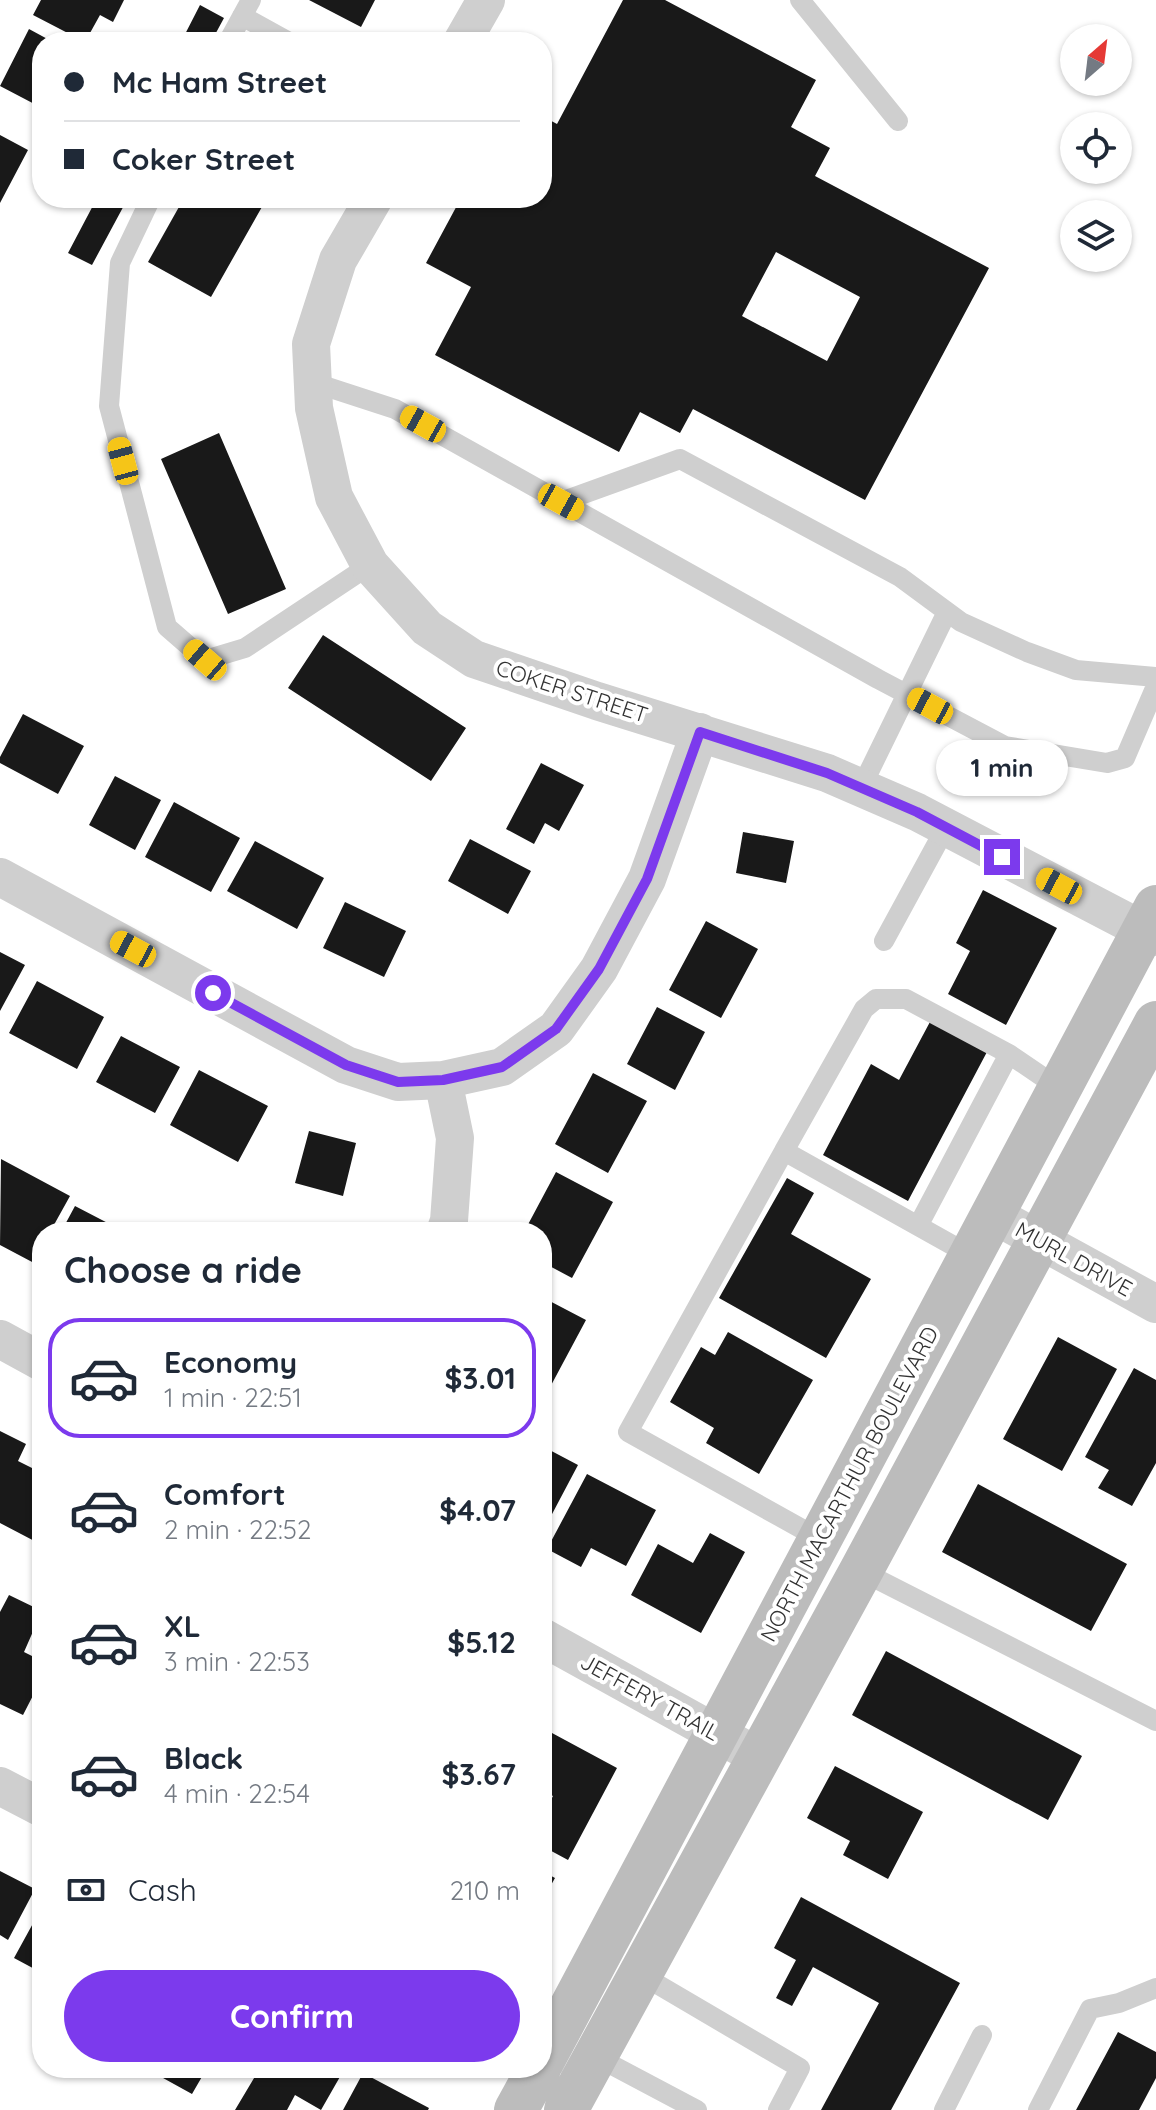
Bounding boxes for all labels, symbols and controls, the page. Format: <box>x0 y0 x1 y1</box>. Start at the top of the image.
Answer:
north arrow <box>1060 24 1132 96</box>
map controls <box>1060 24 1132 272</box>
text: Mc Ham Street <box>112 63 327 101</box>
button: locate <box>1060 112 1132 184</box>
text: Coker Street <box>112 140 295 178</box>
button: layers <box>1060 200 1132 272</box>
car <box>396 402 450 446</box>
car <box>105 435 141 487</box>
car <box>534 480 588 524</box>
car <box>179 635 231 685</box>
street label: COKER STREET <box>493 653 651 729</box>
car <box>903 684 957 728</box>
callout: 1 min <box>936 741 1068 797</box>
text: 1 min <box>971 751 1034 784</box>
route end <box>984 839 1020 875</box>
car <box>1032 864 1086 908</box>
car <box>106 927 160 971</box>
route start <box>195 975 231 1011</box>
street label: MURL DRIVE <box>1011 1215 1137 1303</box>
text: Choose a ride <box>64 1247 302 1292</box>
street label: NORTH MACARTHUR BOULEVARD <box>754 1322 944 1646</box>
icon: car <box>68 1342 140 1414</box>
text: Economy <box>164 1343 297 1381</box>
text: $3.01 <box>444 1359 516 1397</box>
text: 1 min · 22:51 <box>164 1381 302 1414</box>
icon: car <box>68 1474 140 1546</box>
text: Comfort <box>164 1475 285 1513</box>
text: $4.07 <box>439 1491 516 1529</box>
text: 2 min · 22:52 <box>164 1513 311 1546</box>
icon: car <box>68 1606 140 1678</box>
text: XL <box>164 1607 201 1645</box>
text: $5.12 <box>447 1623 516 1661</box>
text: 3 min · 22:53 <box>164 1645 310 1678</box>
street label: JEFFERY TRAIL <box>576 1647 725 1747</box>
icon: car <box>68 1738 140 1810</box>
text: Black <box>164 1739 243 1777</box>
text: $3.67 <box>441 1755 516 1793</box>
text: 4 min · 22:54 <box>164 1777 310 1810</box>
icon: cash <box>64 1868 108 1912</box>
text: Cash <box>128 1871 197 1909</box>
text: 210 m <box>450 1874 520 1907</box>
button: Confirm <box>64 1970 520 2062</box>

